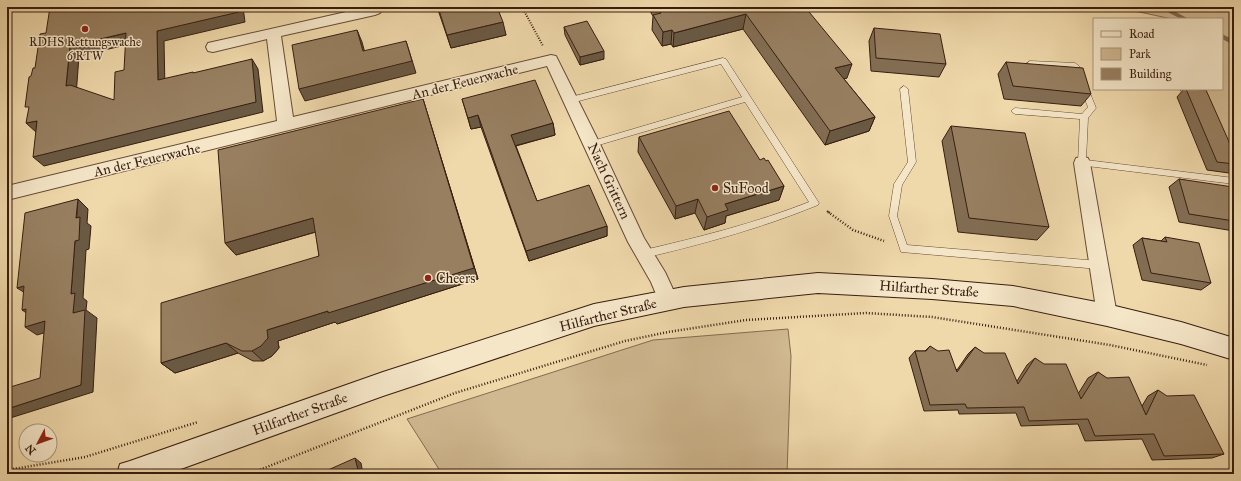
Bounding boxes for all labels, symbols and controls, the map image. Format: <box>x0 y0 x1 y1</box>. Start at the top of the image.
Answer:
legend <box>1093 18 1223 90</box>
marker: RDHS Rettungswache 6 RTW <box>80 24 90 34</box>
text: Road <box>1129 27 1155 41</box>
place label: RDHS Rettungswache 6 RTW <box>29 35 141 63</box>
text: Park <box>1129 47 1151 61</box>
street label: An der Feuerwache <box>409 61 520 104</box>
text: Building <box>1129 67 1172 82</box>
street label: An der Feuerwache <box>91 139 202 181</box>
street label: Nach Grittern <box>584 140 634 222</box>
place label: SuFood <box>723 180 769 197</box>
marker: SuFood <box>710 183 720 193</box>
place label: Cheers <box>436 270 475 287</box>
marker: Cheers <box>423 273 433 283</box>
street label: Hilfarther Straße <box>879 277 979 301</box>
street label: Hilfarther Straße <box>558 295 659 335</box>
street label: Hilfarther Straße <box>250 389 350 439</box>
north arrow <box>18 423 58 463</box>
text: N <box>22 441 39 457</box>

